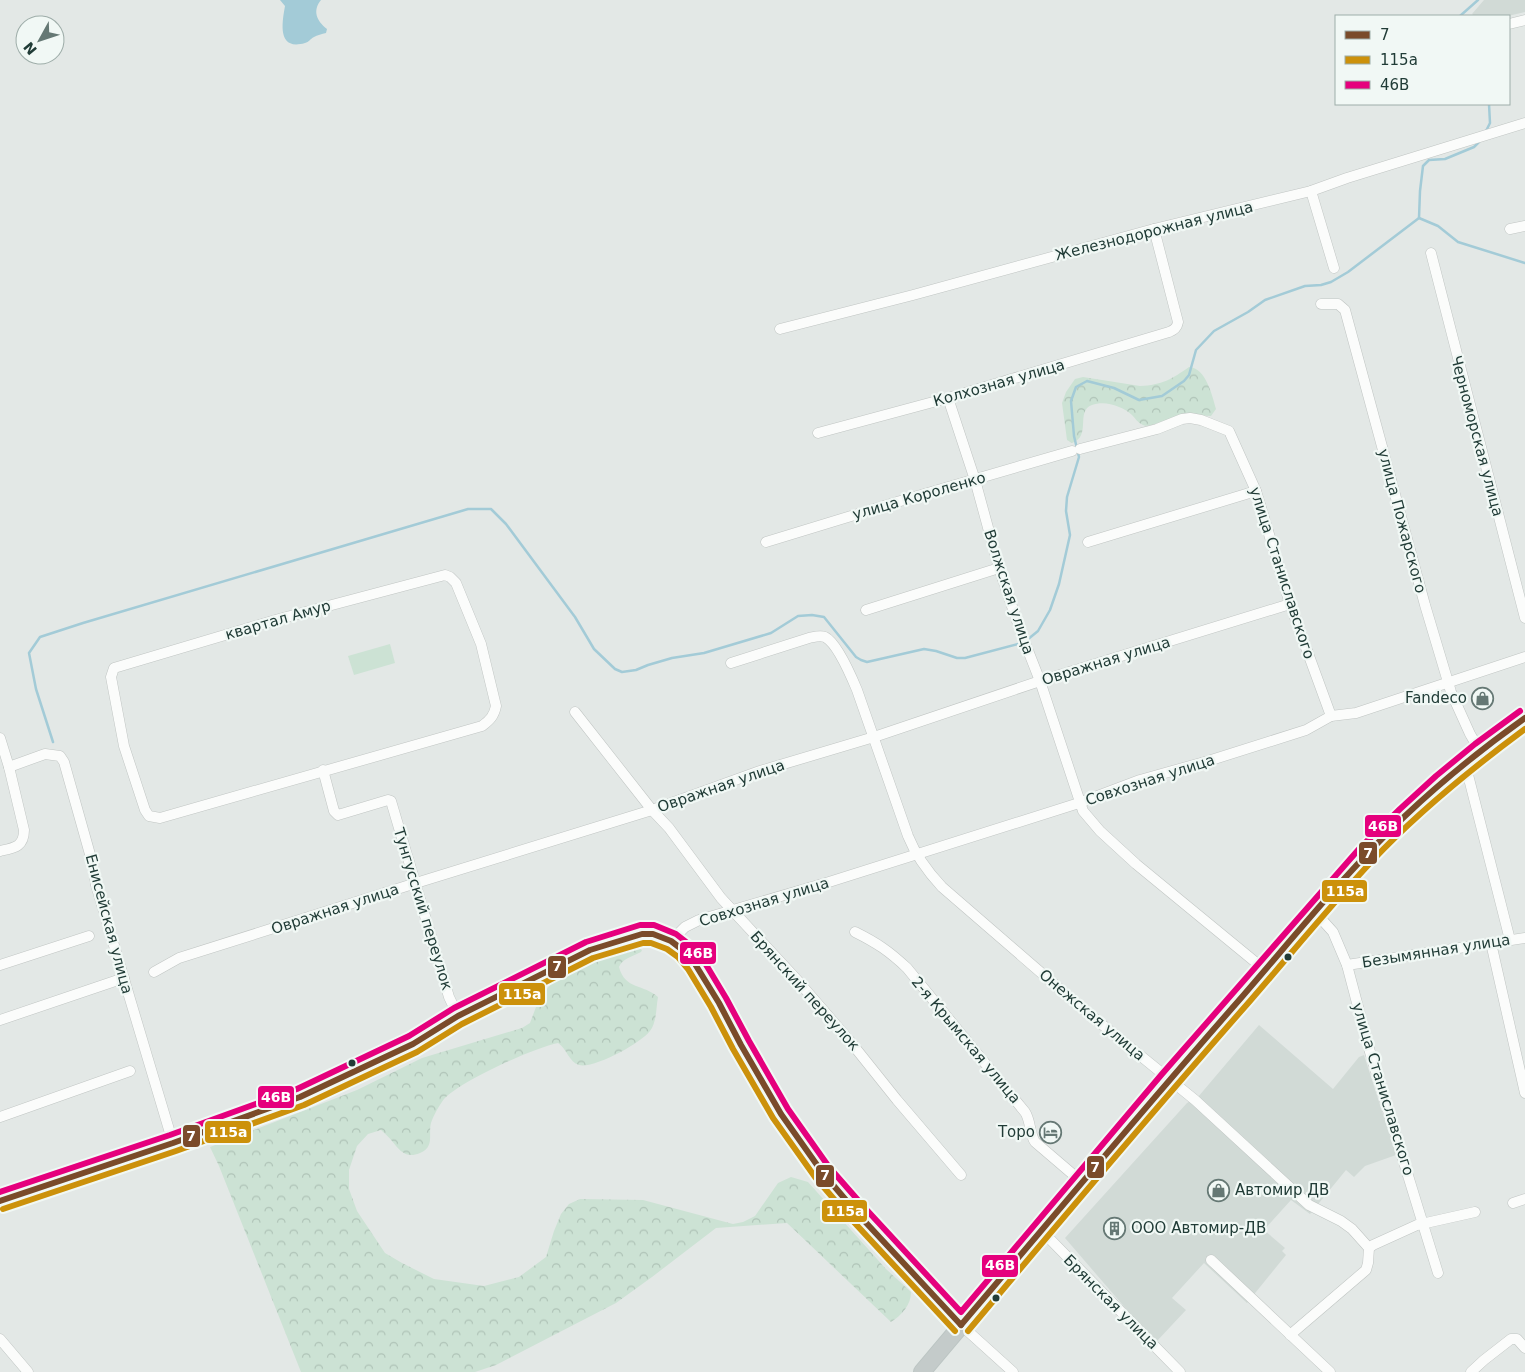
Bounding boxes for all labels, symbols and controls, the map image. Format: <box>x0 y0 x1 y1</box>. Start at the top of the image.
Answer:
north arrow <box>15 15 65 65</box>
legend <box>1335 15 1510 105</box>
text: 7 <box>1380 26 1390 44</box>
text: N <box>20 39 40 58</box>
text: 115а <box>1380 51 1418 69</box>
text: 46В <box>1380 76 1409 94</box>
street label: Железнодорожная улица <box>1053 198 1255 264</box>
street label: Черноморская улица <box>1447 354 1507 518</box>
street label: Колхозная улица <box>931 356 1067 410</box>
street label: улица Пожарского <box>1374 447 1430 595</box>
street label: улица Короленко <box>850 468 988 524</box>
street label: улица Станиславского <box>1246 485 1318 661</box>
street label: Волжская улица <box>980 527 1038 657</box>
street label: квартал Амур <box>223 596 333 644</box>
street label: Овражная улица <box>1040 633 1172 689</box>
shop icon: Fandeco <box>1471 686 1495 710</box>
place label: Fandeco <box>1405 689 1467 707</box>
street label: Совхозная улица <box>1083 751 1217 809</box>
street label: Овражная улица <box>655 756 787 816</box>
line badge: 46В <box>1364 814 1402 838</box>
text: 46В <box>1368 818 1398 834</box>
street label: Тунгусский переулок <box>389 825 456 992</box>
line badge: 7 <box>1358 841 1378 865</box>
text: 7 <box>1363 845 1373 861</box>
street label: Енисейская улица <box>82 852 136 996</box>
street label: Совхозная улица <box>697 874 831 930</box>
line badge: 115а <box>1321 879 1368 903</box>
street label: Овражная улица <box>269 880 401 938</box>
text: 115а <box>1326 883 1364 899</box>
street label: Брянский переулок <box>747 927 863 1055</box>
street label: Безымянная улица <box>1361 930 1511 972</box>
line badge: 46В <box>679 941 717 965</box>
text: 46В <box>683 945 713 961</box>
unlabelled marker <box>1283 952 1293 962</box>
line badge: 7 <box>547 955 567 979</box>
text: 7 <box>552 958 562 974</box>
street label: Онежская улица <box>1036 966 1148 1064</box>
street label: 2-я Крымская улица <box>908 973 1024 1107</box>
line badge: 115а <box>498 982 546 1006</box>
text: 115а <box>503 986 541 1002</box>
street label: улица Станиславского <box>1348 1000 1418 1178</box>
unlabelled marker <box>347 1058 357 1068</box>
line badge: 46В <box>257 1085 295 1109</box>
text: 46В <box>261 1089 291 1105</box>
line badge: 115а <box>204 1120 252 1144</box>
hotel icon: Торо <box>1039 1120 1063 1144</box>
place label: Торо <box>997 1123 1035 1141</box>
line badge: 7 <box>182 1124 201 1148</box>
text: 115а <box>209 1124 247 1140</box>
text: 7 <box>186 1128 196 1144</box>
line badge: 7 <box>1086 1155 1105 1179</box>
text: 7 <box>1090 1159 1100 1175</box>
line badge: 7 <box>815 1164 835 1188</box>
text: 7 <box>820 1167 830 1183</box>
shop icon: Автомир ДВ <box>1207 1178 1231 1202</box>
place label: Автомир ДВ <box>1235 1181 1329 1199</box>
line badge: 115а <box>821 1199 868 1223</box>
text: 115а <box>826 1203 864 1219</box>
building icon: ООО Автомир-ДВ <box>1103 1216 1127 1240</box>
place label: ООО Автомир-ДВ <box>1131 1219 1266 1237</box>
street label: Брянская улица <box>1060 1251 1162 1353</box>
line badge: 46В <box>981 1254 1019 1278</box>
text: 46В <box>985 1257 1015 1273</box>
unlabelled marker <box>991 1293 1001 1303</box>

